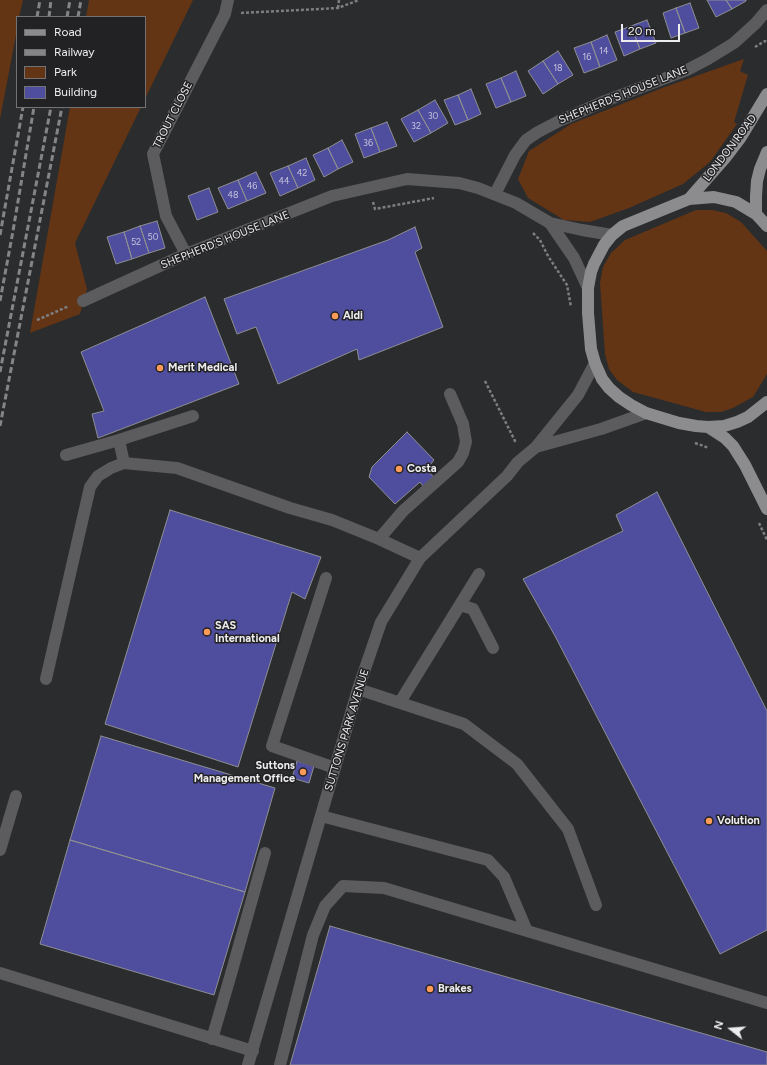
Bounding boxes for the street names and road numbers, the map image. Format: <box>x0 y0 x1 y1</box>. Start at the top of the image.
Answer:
street label: SHEPHERD'S HOUSE LANE <box>557 63 689 127</box>
street label: TROUT CLOSE <box>151 79 195 151</box>
street label: LONDON ROAD <box>701 112 759 184</box>
street label: SHEPHERD'S HOUSE LANE <box>159 208 291 272</box>
street label: SUTTONS PARK AVENUE <box>322 667 372 793</box>

